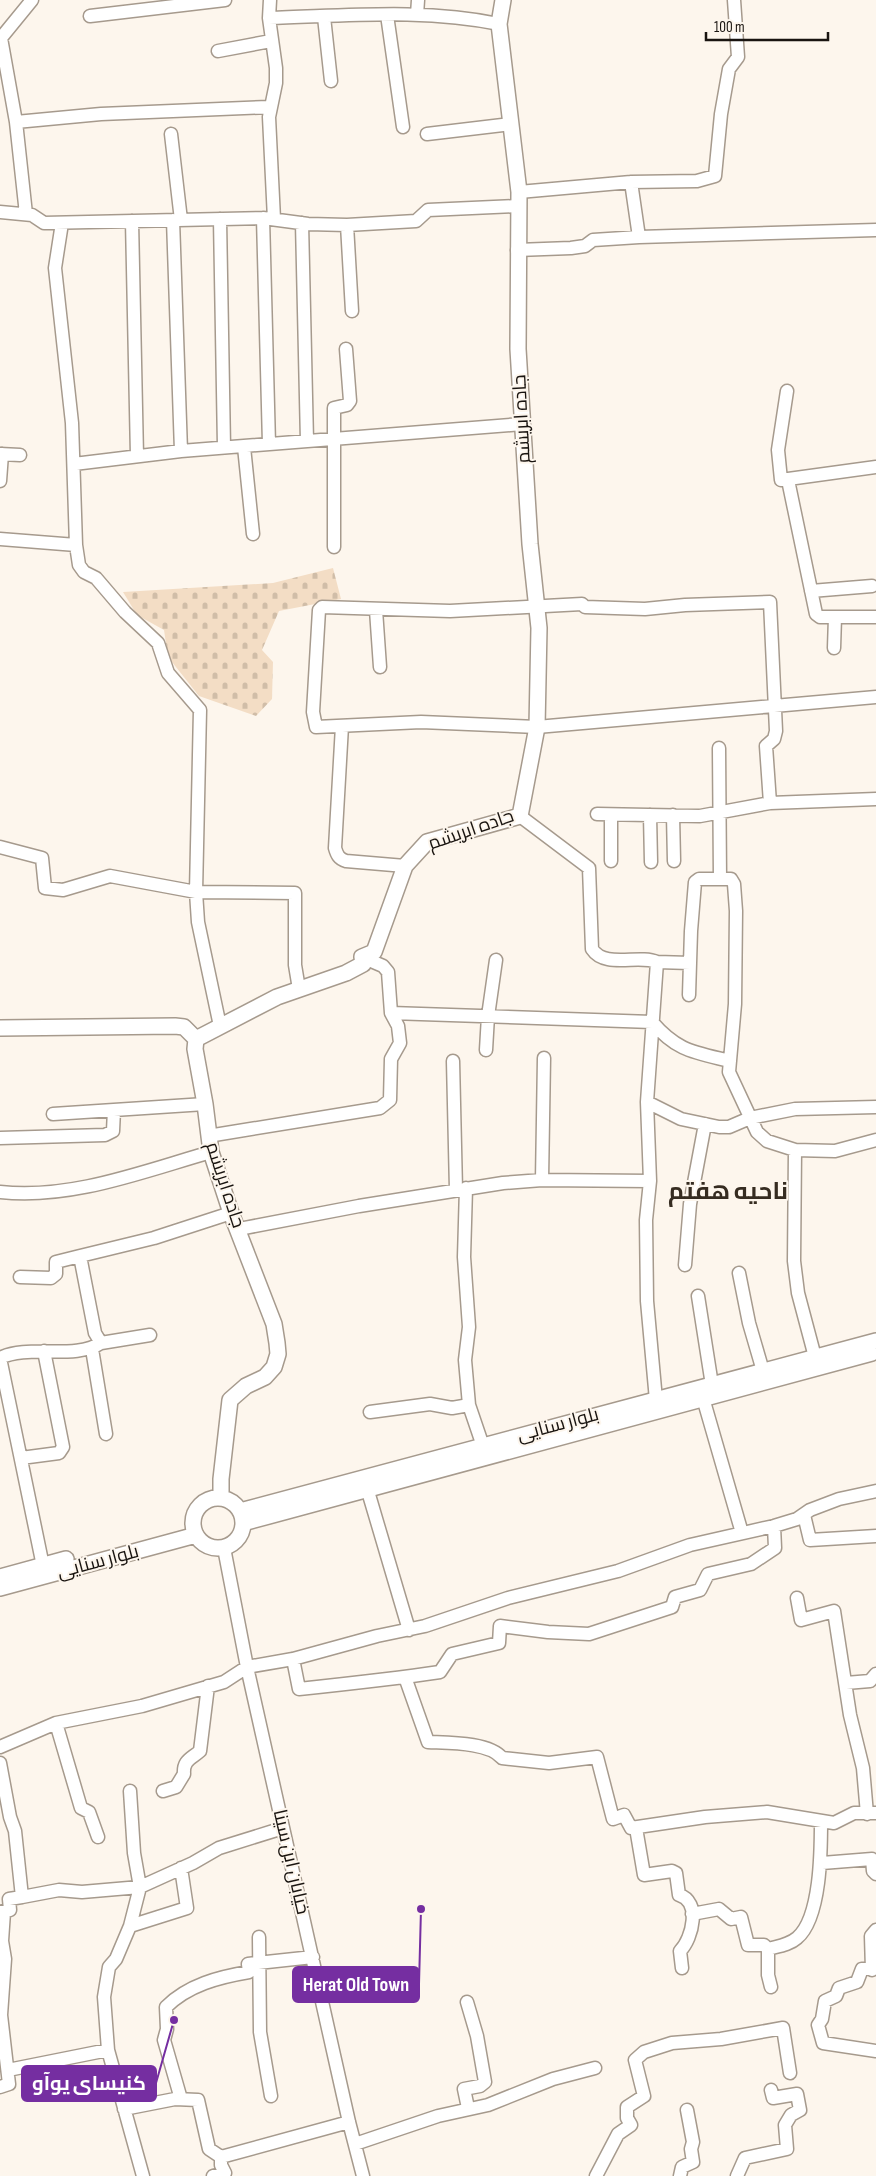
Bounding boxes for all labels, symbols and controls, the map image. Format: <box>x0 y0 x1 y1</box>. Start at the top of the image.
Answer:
scale bar <box>706 10 828 42</box>
text: 100 m <box>714 18 745 37</box>
street label: جاده ابریشم <box>508 374 537 464</box>
street label: جاده ابریشم <box>425 805 517 856</box>
street label: جاده ابریشم <box>199 1139 250 1231</box>
district label: ناحیه هفتم <box>668 1177 788 1207</box>
street label: بلوار سنایی <box>515 1403 601 1447</box>
street label: بلوار سنایی <box>55 1540 141 1584</box>
street label: خیابان ابن سینا <box>268 1807 314 1917</box>
callout: Herat Old Town <box>293 1967 419 2002</box>
text: Herat Old Town <box>303 1973 409 1997</box>
callout: کنیسای یوآو <box>22 2066 156 2101</box>
text: کنیسای یوآو <box>32 2072 146 2096</box>

